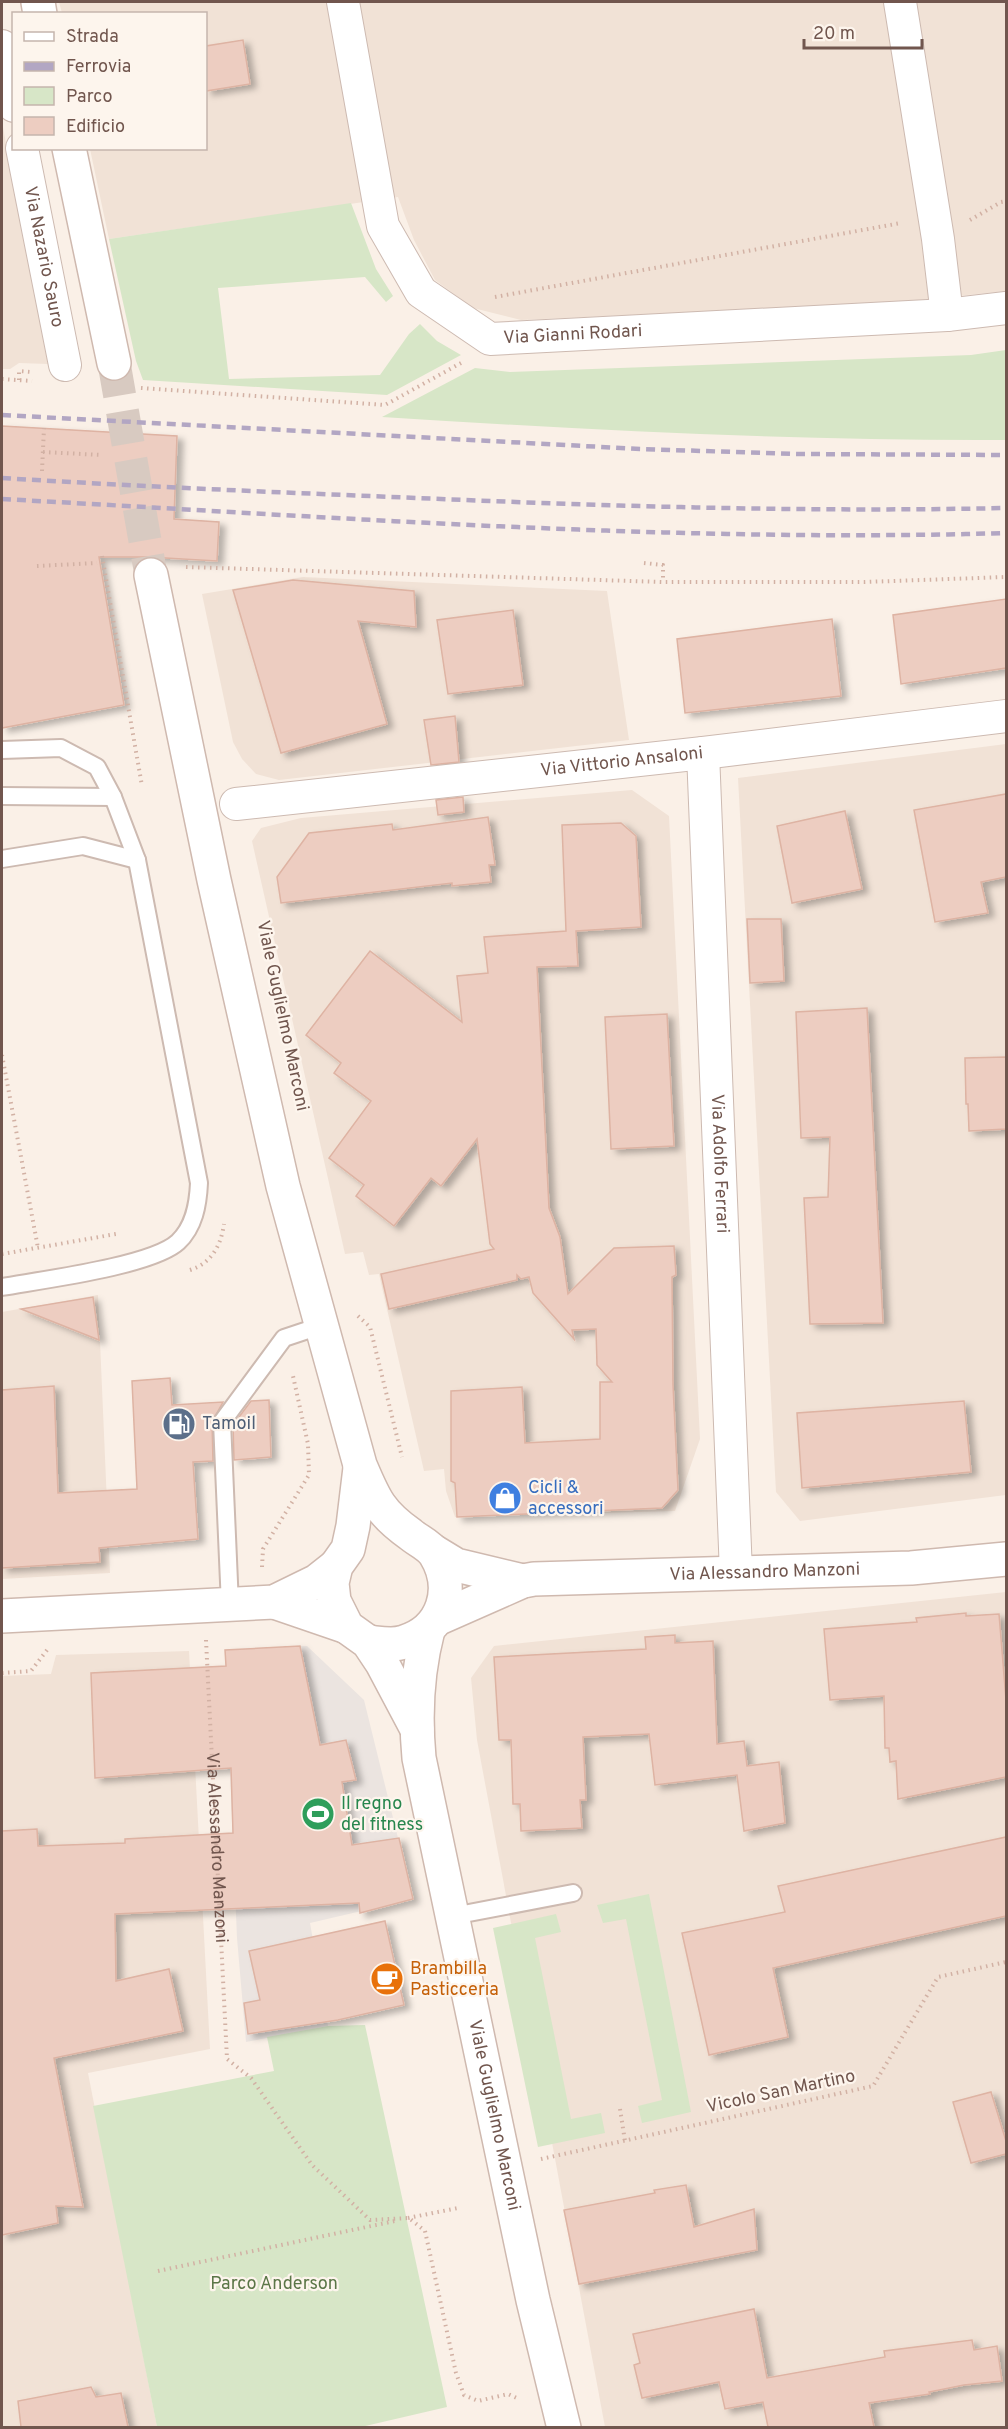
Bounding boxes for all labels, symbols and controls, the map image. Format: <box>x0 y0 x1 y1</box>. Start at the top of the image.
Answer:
legend <box>12 12 207 150</box>
scale bar <box>804 12 922 50</box>
text: 20 m <box>813 23 855 46</box>
text: Strada <box>66 26 119 49</box>
text: Ferrovia <box>66 56 131 79</box>
text: Parco <box>66 86 112 109</box>
text: Edificio <box>66 116 125 139</box>
street label: Via Nazario Sauro <box>18 184 69 329</box>
street label: Via Gianni Rodari <box>503 320 643 350</box>
street label: Via Vittorio Ansaloni <box>539 742 704 782</box>
street label: Viale Guglielmo Marconi <box>251 919 313 1113</box>
street label: Via Adolfo Ferrari <box>705 1094 734 1234</box>
fuel station icon: Tamoil <box>161 1406 197 1442</box>
place label: Tamoil <box>202 1413 256 1436</box>
place label: Cicli & accessori <box>528 1477 604 1521</box>
shop icon: Cicli & accessori <box>487 1480 523 1516</box>
street label: Via Alessandro Manzoni <box>669 1558 860 1587</box>
street label: Via Alessandro Manzoni <box>200 1752 233 1944</box>
place label: Il regno del fitness <box>341 1793 423 1837</box>
sports icon: Il regno del fitness <box>300 1796 336 1832</box>
place label: Brambilla Pasticceria <box>410 1958 499 2002</box>
cafe icon: Brambilla Pasticceria <box>369 1961 405 1997</box>
street label: Viale Guglielmo Marconi <box>463 2018 525 2213</box>
street label: Vicolo San Martino <box>704 2065 858 2119</box>
park label: Parco Anderson <box>210 2273 338 2296</box>

